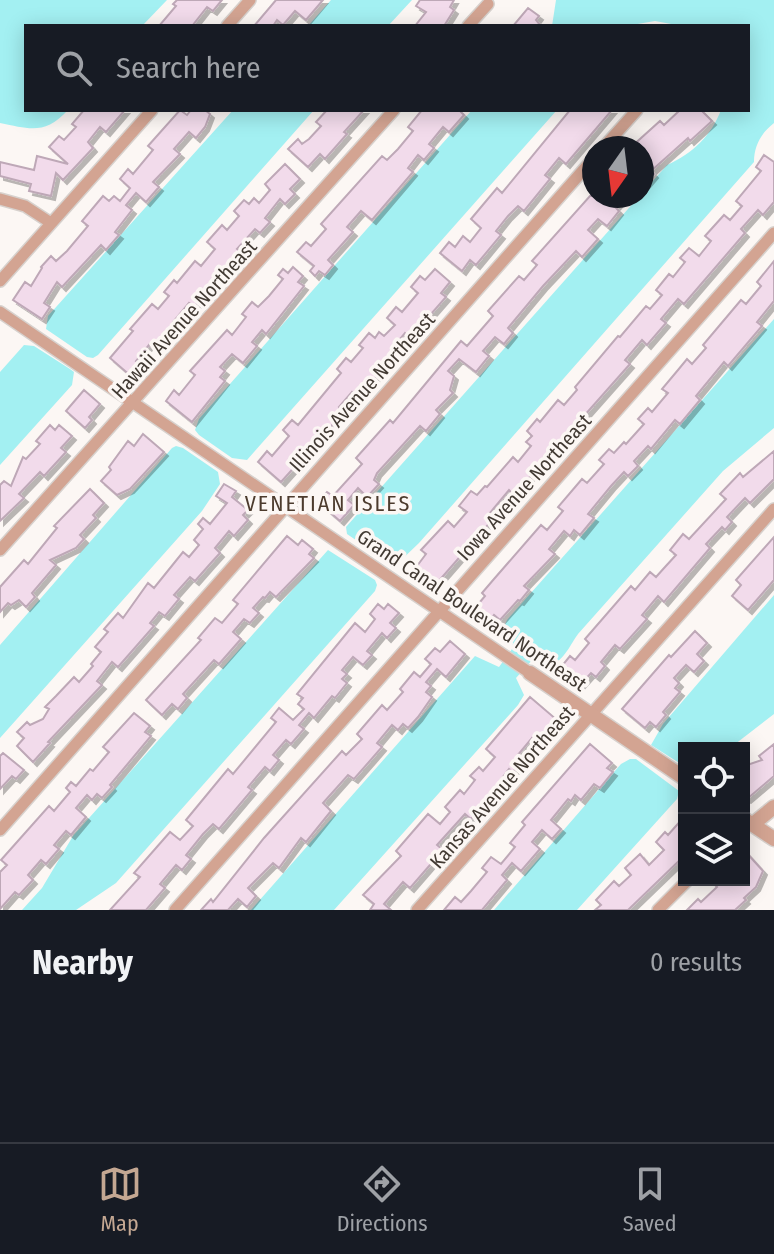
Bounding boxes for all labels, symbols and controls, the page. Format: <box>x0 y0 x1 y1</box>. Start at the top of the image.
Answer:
search box <box>24 24 750 112</box>
icon: search <box>52 46 96 90</box>
text: Search here <box>116 50 261 86</box>
north arrow <box>582 136 654 208</box>
street label: Hawaii Avenue Northeast <box>106 234 262 403</box>
street label: Illinois Avenue Northeast <box>284 307 440 477</box>
street label: Iowa Avenue Northeast <box>452 408 596 565</box>
district label: VENETIAN ISLES <box>245 490 411 517</box>
street label: Grand Canal Boulevard Northeast <box>353 524 592 696</box>
street label: Kansas Avenue Northeast <box>425 700 580 873</box>
map controls <box>678 742 750 886</box>
button: locate <box>678 742 750 814</box>
button: layers <box>678 814 750 886</box>
text: Nearby <box>32 942 133 983</box>
text: 0 results <box>650 947 742 978</box>
tab: Map <box>98 1162 142 1237</box>
tab: Directions <box>337 1162 428 1237</box>
tab: Saved <box>623 1162 676 1237</box>

